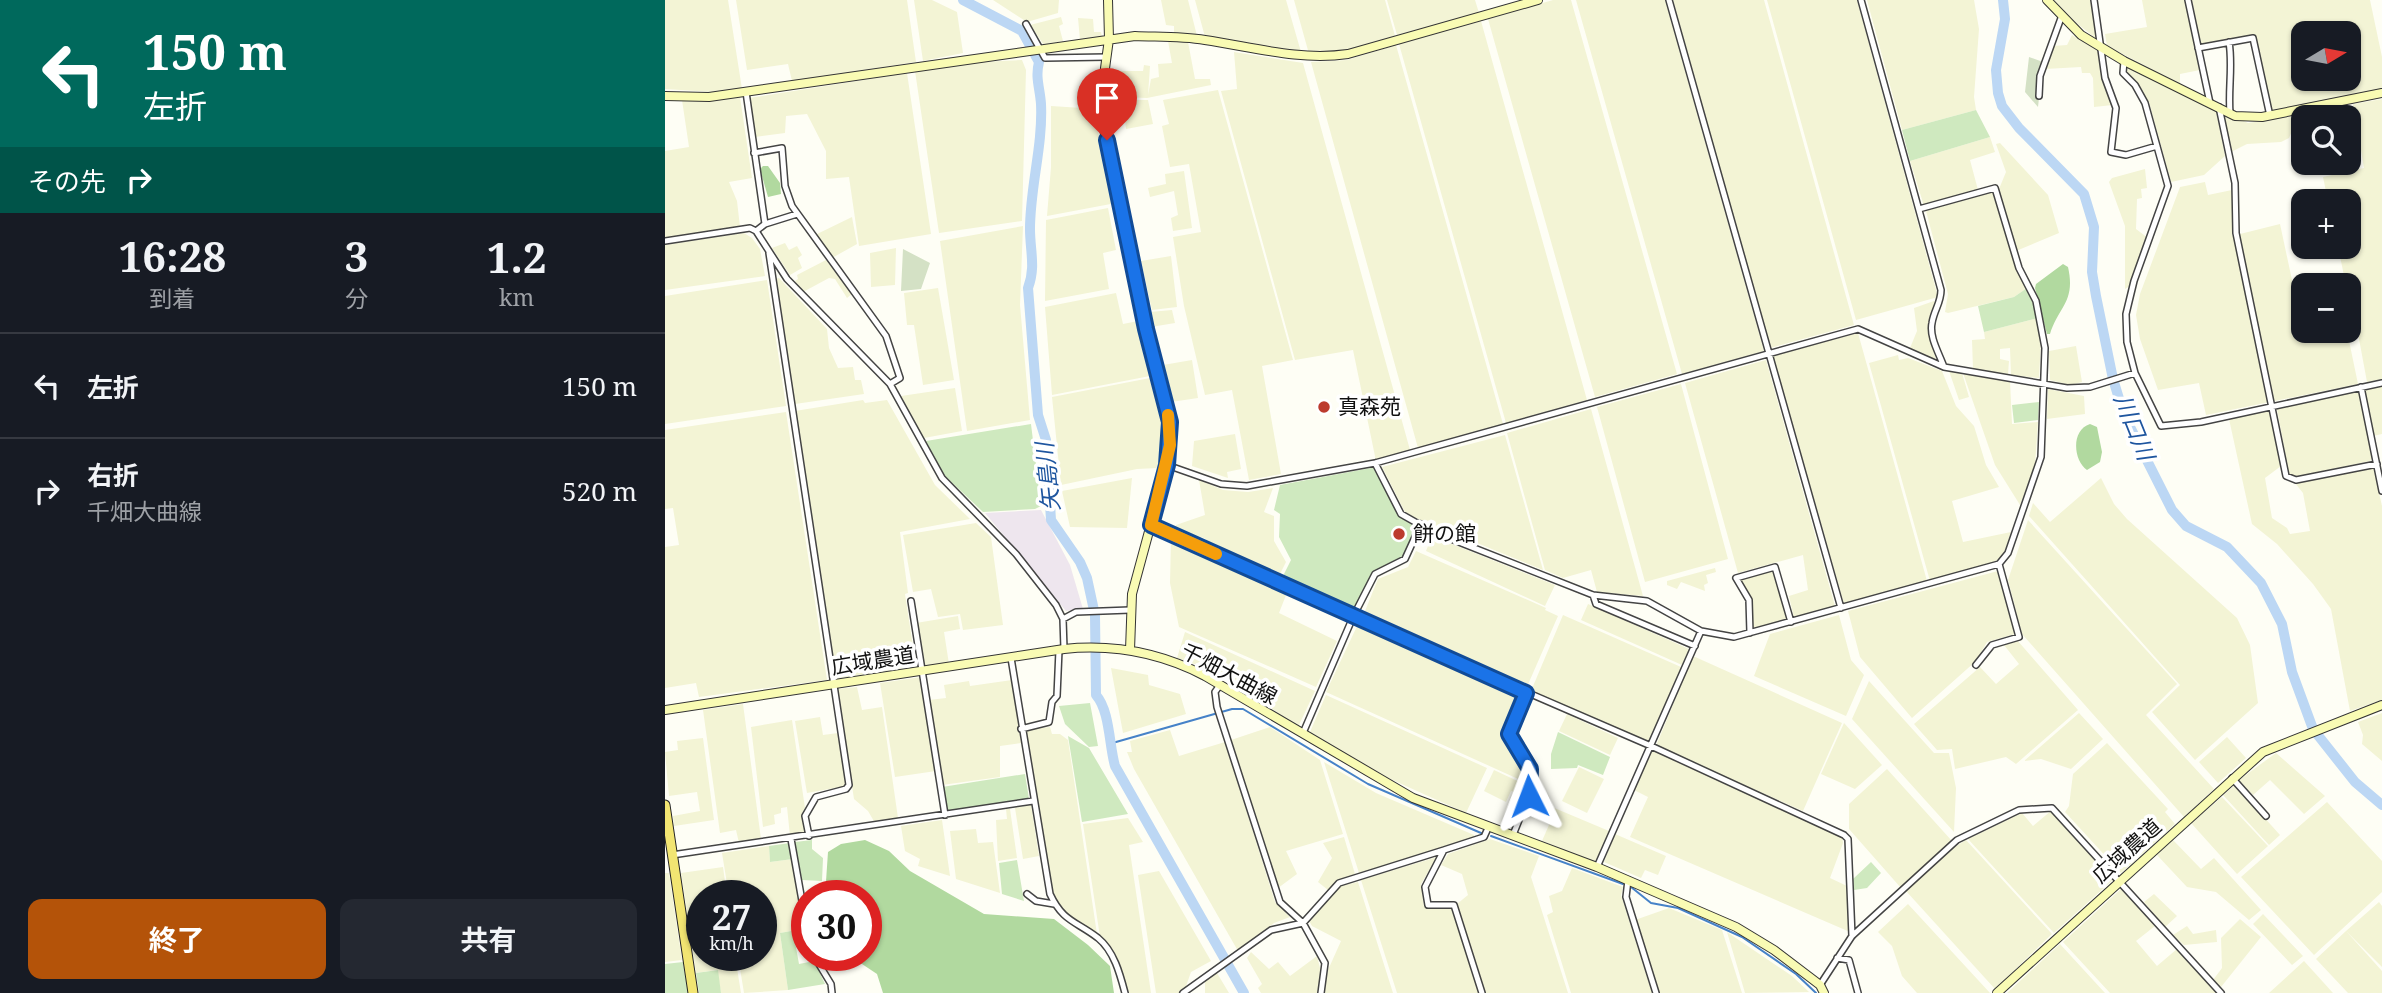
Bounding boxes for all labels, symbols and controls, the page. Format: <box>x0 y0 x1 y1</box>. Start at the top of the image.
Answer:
text: 150 m <box>143 18 287 84</box>
north arrow <box>2291 21 2361 91</box>
map controls <box>2291 21 2361 343</box>
icon: left <box>28 28 119 119</box>
pin <box>1077 68 1137 140</box>
icon: arrive <box>1088 79 1126 117</box>
text: 左折 <box>143 84 207 127</box>
button: search <box>2291 105 2361 175</box>
icon: right <box>120 161 158 199</box>
text: その先 <box>28 163 106 199</box>
button: + <box>2291 189 2361 259</box>
text: 16:28 <box>118 227 226 284</box>
text: 3 <box>345 227 368 284</box>
text: 1.2 <box>487 228 547 285</box>
button: − <box>2291 273 2361 343</box>
text: km <box>499 281 534 313</box>
text: 到着 <box>149 282 195 314</box>
text: 分 <box>345 282 368 314</box>
icon: left <box>28 367 66 405</box>
text: 150 m <box>562 368 637 404</box>
text: 左折 <box>87 369 139 405</box>
water label: 川口川 <box>2107 389 2164 467</box>
place label: 真森苑 <box>1338 392 1401 420</box>
marker: 真森苑 <box>1316 399 1332 415</box>
water label: 矢島川 <box>1027 438 1067 513</box>
text: 右折 <box>87 457 139 493</box>
icon: right <box>28 472 66 510</box>
text: 520 m <box>562 473 637 509</box>
text: 千畑大曲線 <box>87 495 202 527</box>
place label: 餅の館 <box>1413 519 1476 547</box>
marker: 餅の館 <box>1391 526 1407 542</box>
street label: 千畑大曲線 <box>1177 636 1282 710</box>
street label: 広域農道 <box>829 640 917 680</box>
position arrow <box>1492 759 1566 833</box>
street label: 広域農道 <box>2086 812 2167 889</box>
speed limit sign: 30 <box>791 880 882 971</box>
text: 27 <box>712 893 751 940</box>
button: 終了 <box>28 899 326 979</box>
button: 共有 <box>340 899 637 979</box>
text: km/h <box>709 931 754 955</box>

